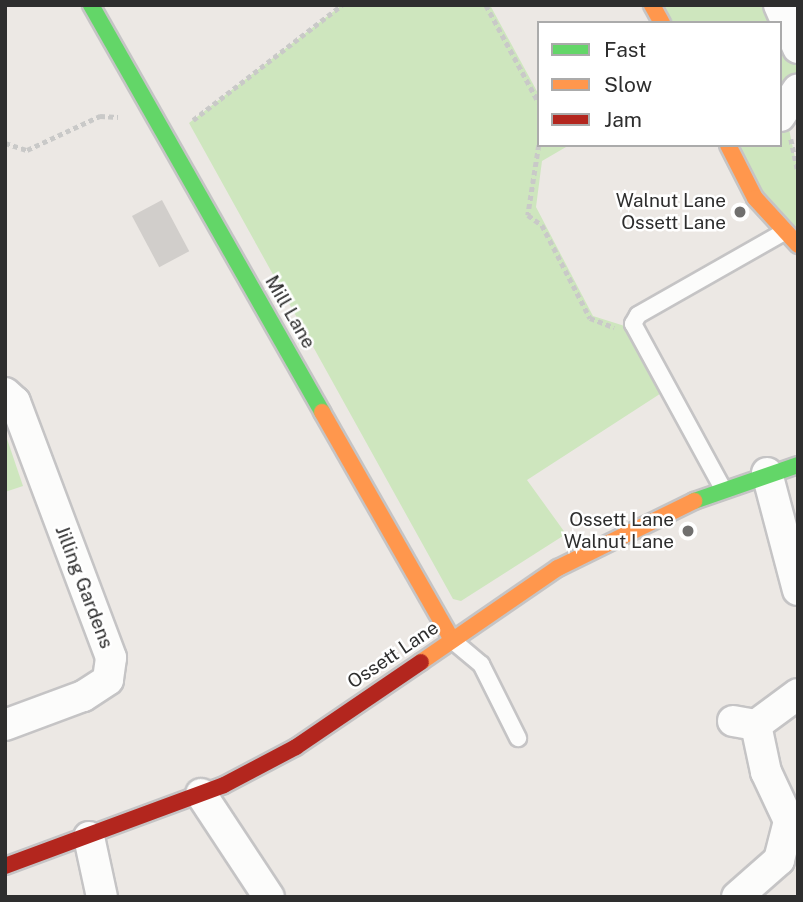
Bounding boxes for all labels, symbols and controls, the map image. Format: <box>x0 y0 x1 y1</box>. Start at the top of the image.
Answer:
legend <box>537 21 782 147</box>
text: Fast <box>604 37 646 62</box>
text: Slow <box>604 72 652 97</box>
text: Jam <box>604 107 642 132</box>
place label: Walnut Lane Ossett Lane <box>616 190 726 234</box>
marker: Walnut Lane Ossett Lane <box>732 204 748 220</box>
street label: Mill Lane <box>260 271 320 353</box>
place label: Ossett Lane Walnut Lane <box>564 509 674 553</box>
street label: Jilling Gardens <box>50 522 118 652</box>
marker: Ossett Lane Walnut Lane <box>680 523 696 539</box>
street label: Ossett Lane <box>343 616 443 694</box>

